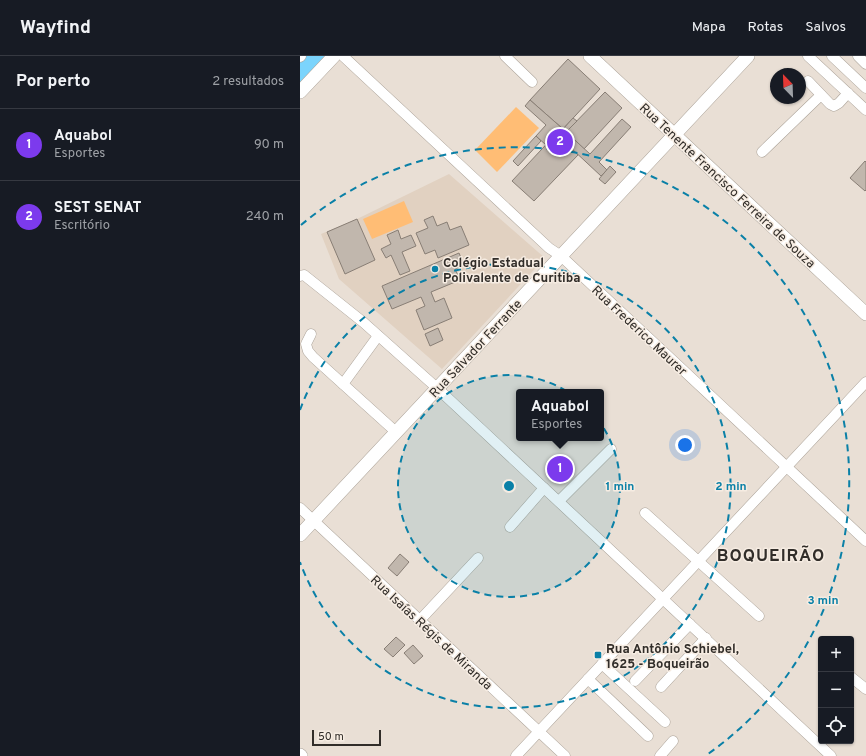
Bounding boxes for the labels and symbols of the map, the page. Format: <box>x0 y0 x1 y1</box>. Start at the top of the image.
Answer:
north arrow <box>770 68 806 104</box>
street label: Rua Tenente Francisco Ferreira de Souza <box>635 101 818 272</box>
pin: 2 <box>547 127 573 157</box>
place label: Colégio Estadual Polivalente de Curitiba <box>443 256 581 287</box>
marker: Colégio Estadual Polivalente de Curitiba <box>430 264 440 274</box>
street label: Rua Frederico Maurer <box>588 283 690 380</box>
street label: Rua Salvador Ferrante <box>427 297 526 402</box>
your location <box>675 435 695 455</box>
pin: 1 <box>547 454 573 484</box>
centre of rings <box>502 479 516 493</box>
text: 1 min <box>606 479 634 495</box>
text: 2 min <box>715 479 747 495</box>
district label: BOQUEIRÃO <box>717 545 825 568</box>
street label: Rua Isaías Régis de Miranda <box>366 573 495 694</box>
text: 3 min <box>807 593 839 609</box>
place label: Rua Antônio Schiebel, 1625 - Boqueirão <box>606 642 739 673</box>
marker: Rua Antônio Schiebel, 1625 - Boqueirão <box>593 650 603 660</box>
scale bar <box>312 728 381 747</box>

